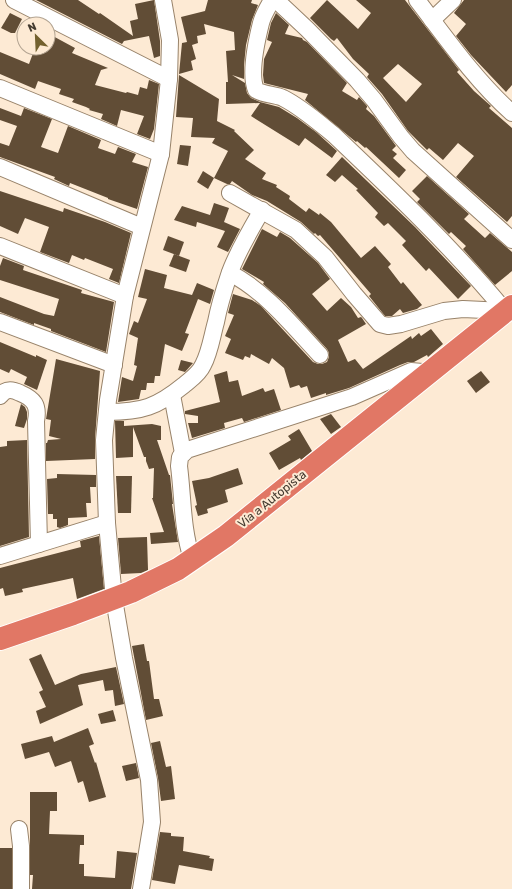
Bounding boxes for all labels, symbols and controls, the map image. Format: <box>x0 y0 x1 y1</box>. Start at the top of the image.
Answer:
north arrow <box>16 16 56 56</box>
text: N <box>26 20 38 35</box>
street label: Vía a Autopista <box>235 467 309 531</box>

